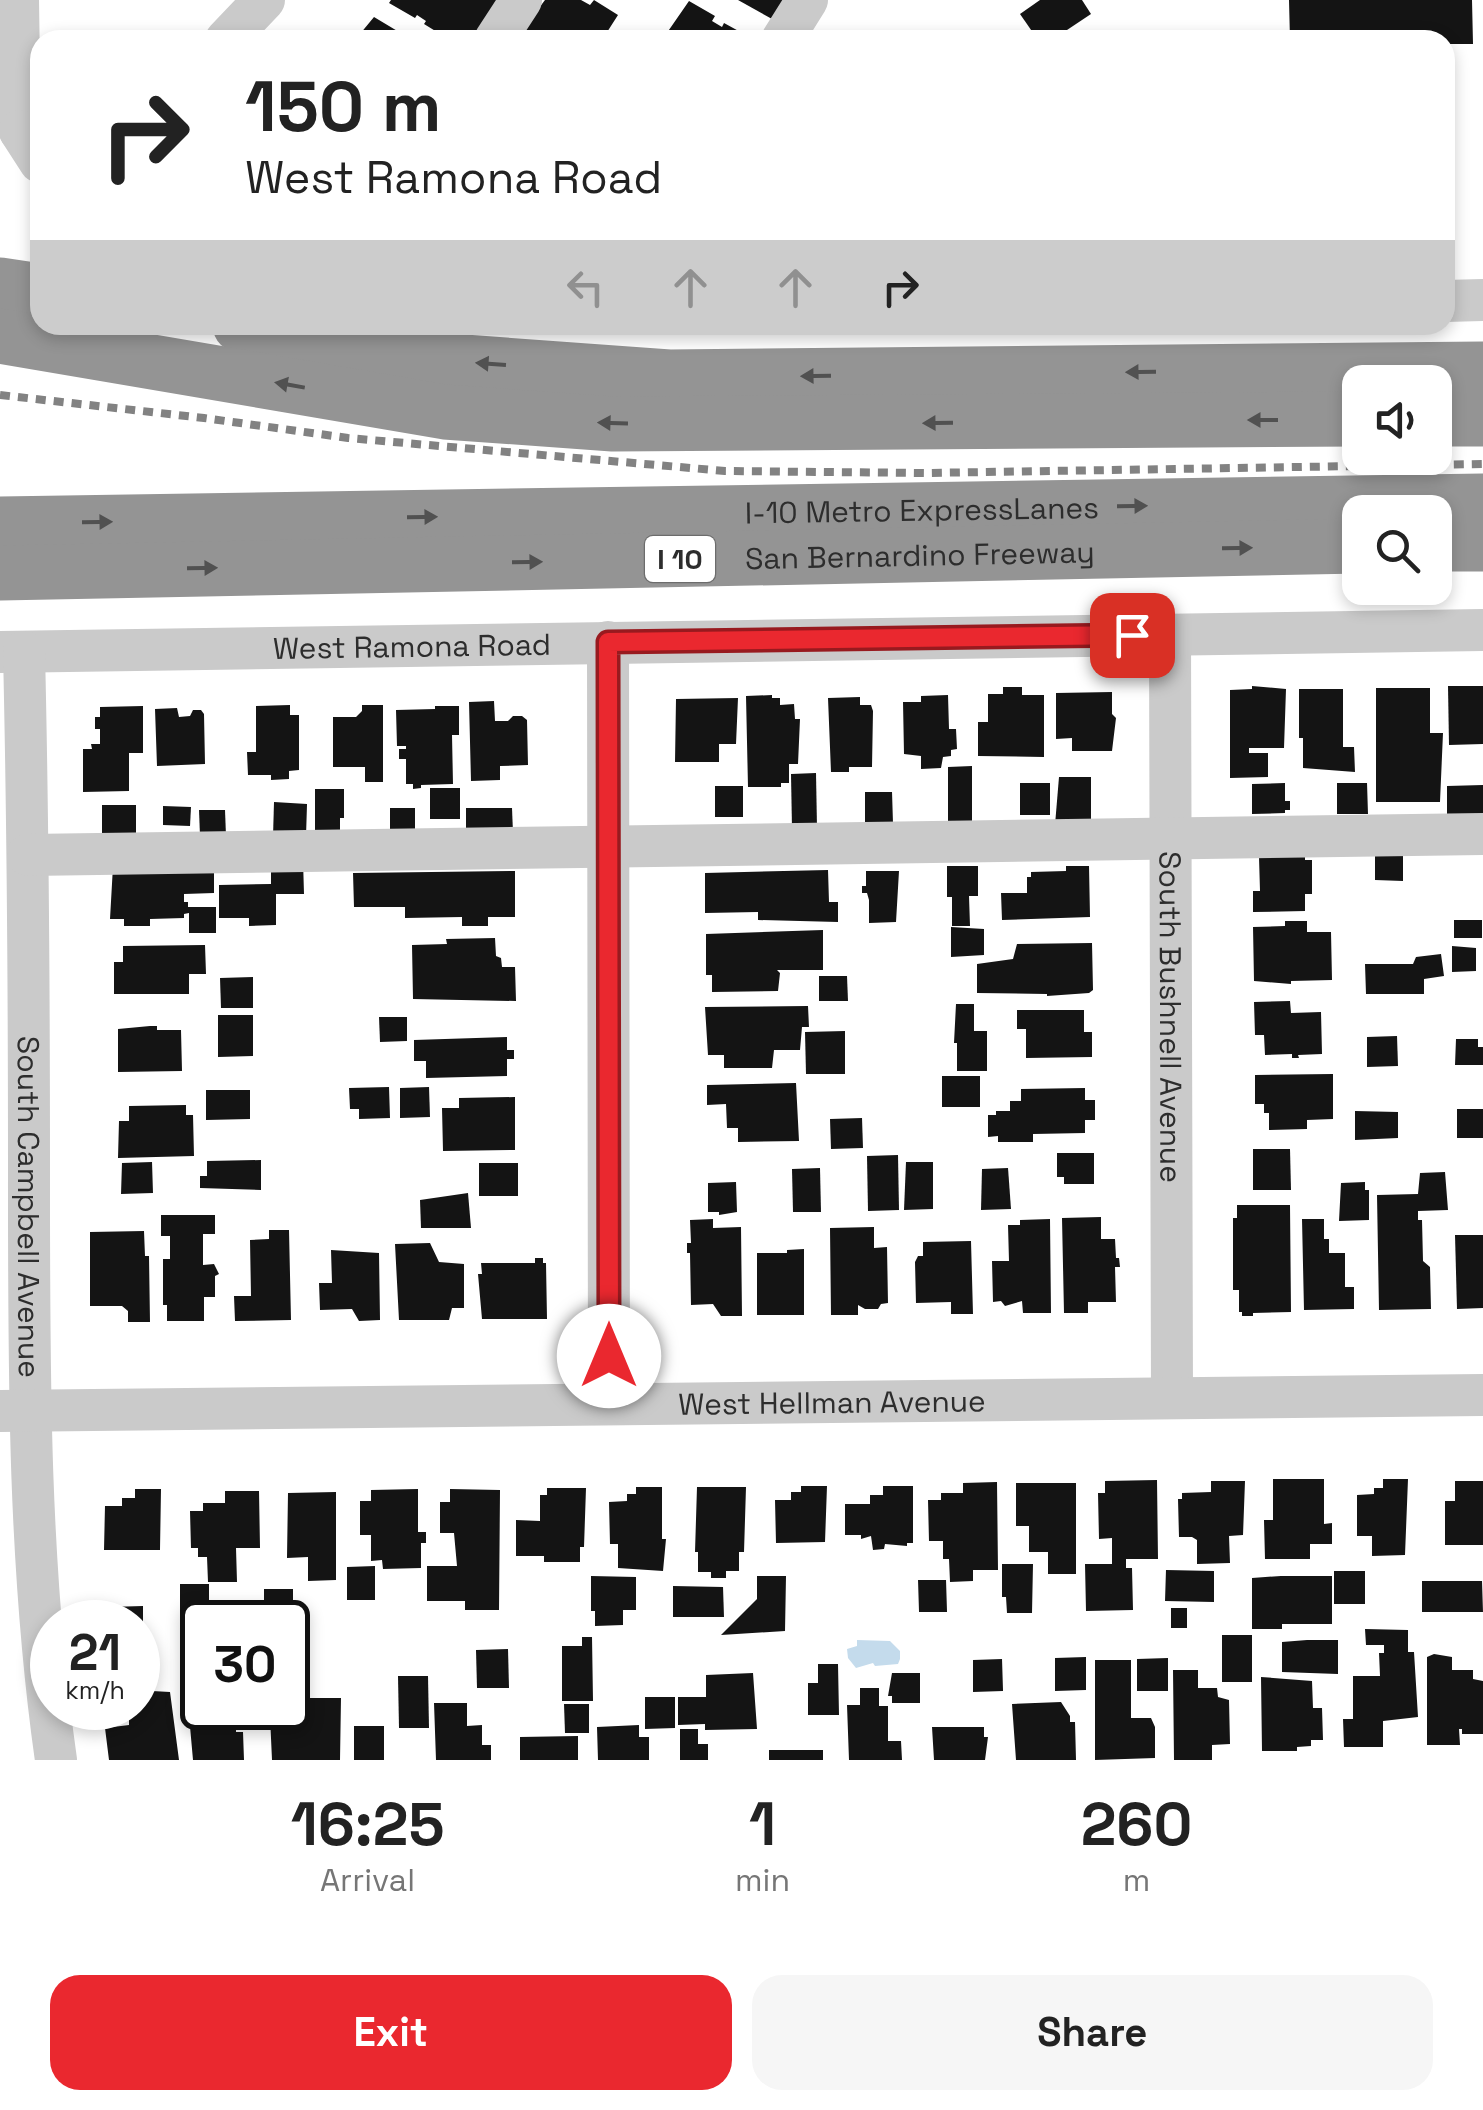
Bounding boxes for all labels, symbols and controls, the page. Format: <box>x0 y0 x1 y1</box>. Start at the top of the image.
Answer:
text: 150 m <box>245 62 442 151</box>
icon: right <box>80 70 210 200</box>
text: West Ramona Road <box>245 149 662 206</box>
icon: left <box>558 260 613 315</box>
icon: ahead <box>663 260 718 315</box>
icon: ahead <box>768 260 823 315</box>
icon: right <box>873 260 928 315</box>
one-way arrow <box>475 356 506 372</box>
one-way arrow <box>1124 365 1156 381</box>
map controls <box>1342 365 1452 605</box>
button: sound <box>1342 365 1452 475</box>
one-way arrow <box>799 368 831 384</box>
one-way arrow <box>274 377 305 393</box>
one-way arrow <box>1246 412 1278 428</box>
one-way arrow <box>596 415 628 431</box>
one-way arrow <box>921 415 953 431</box>
street label: I-10 Metro ExpressLanes <box>744 487 1099 532</box>
button: search <box>1342 495 1452 605</box>
one-way arrow <box>1117 498 1149 514</box>
one-way arrow <box>407 509 439 525</box>
one-way arrow <box>82 514 114 530</box>
street label: San Bernardino Freeway <box>745 532 1095 578</box>
road number: I 10 <box>645 536 715 582</box>
one-way arrow <box>1222 540 1254 556</box>
one-way arrow <box>512 554 544 570</box>
one-way arrow <box>187 560 219 576</box>
pin <box>1090 593 1175 678</box>
icon: arrive <box>1105 608 1160 663</box>
street label: West Ramona Road <box>273 624 551 667</box>
street label: South Bushnell Avenue <box>1151 851 1191 1183</box>
street label: South Campbell Avenue <box>9 1036 49 1378</box>
position arrow <box>557 1304 661 1408</box>
street label: West Hellman Avenue <box>678 1381 986 1423</box>
speed limit sign: 30 <box>180 1600 310 1730</box>
text: 21 <box>69 1621 121 1685</box>
text: km/h <box>65 1674 125 1706</box>
text: 16:25 <box>291 1786 444 1863</box>
text: 1 <box>749 1786 776 1863</box>
text: 260 <box>1081 1786 1192 1863</box>
text: Arrival <box>320 1860 415 1900</box>
text: min <box>735 1860 790 1900</box>
text: m <box>1123 1860 1150 1900</box>
button: Exit <box>50 1975 732 2090</box>
button: Share <box>752 1975 1433 2090</box>

